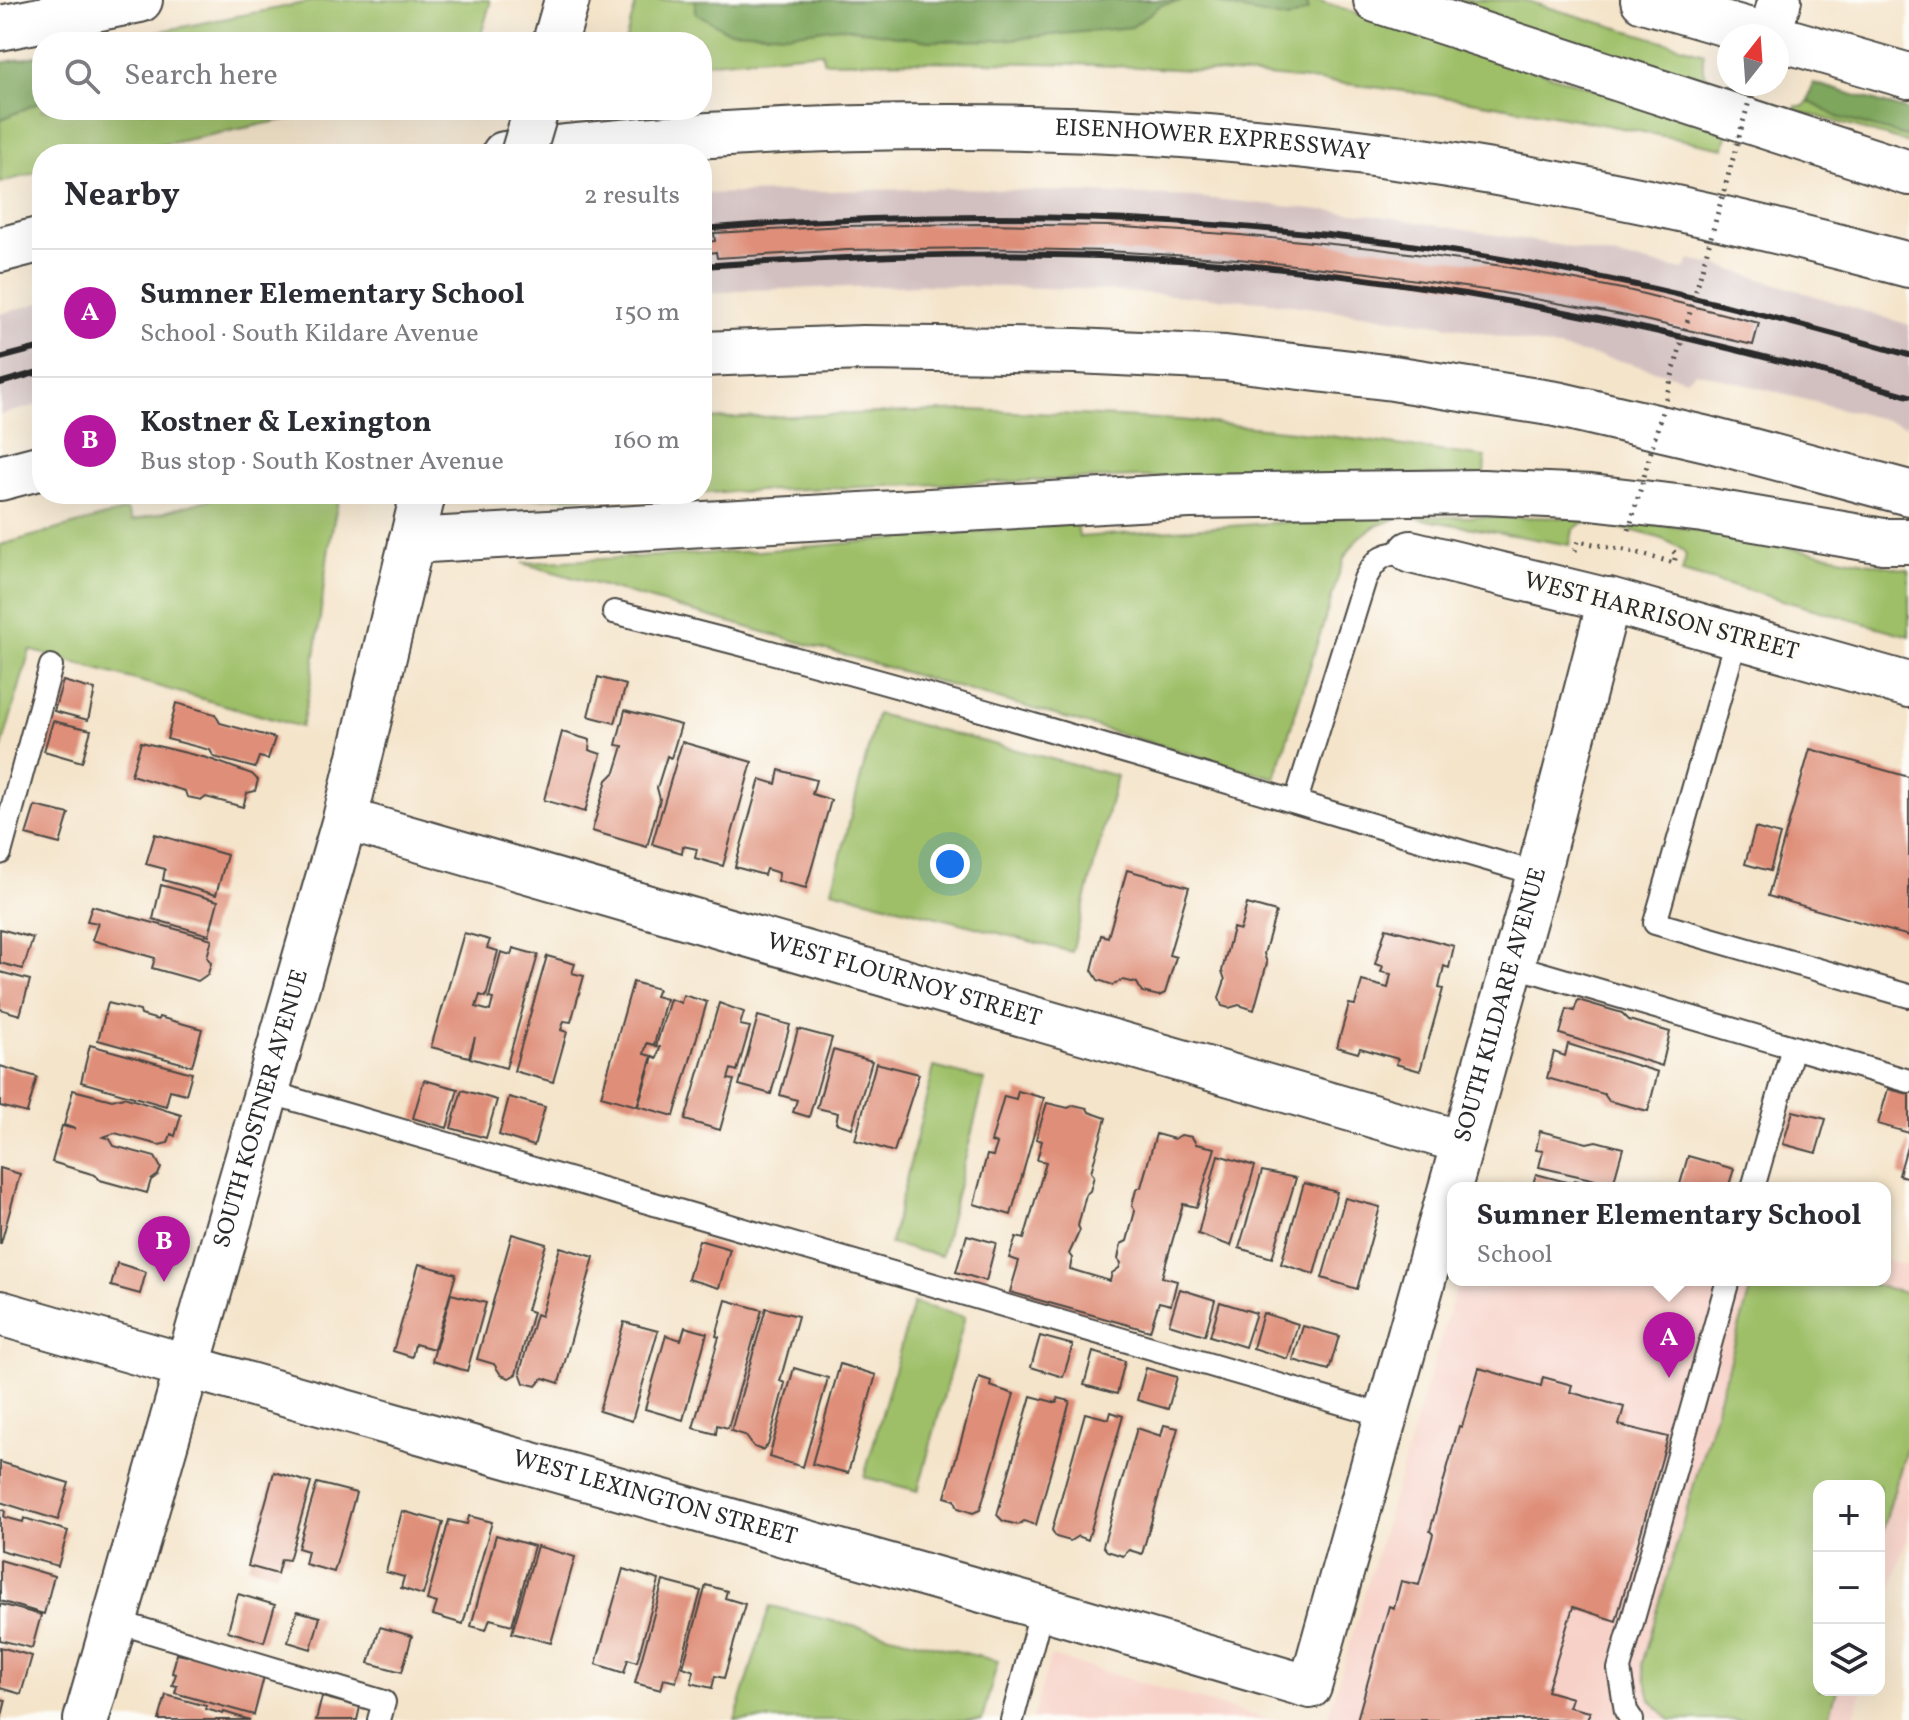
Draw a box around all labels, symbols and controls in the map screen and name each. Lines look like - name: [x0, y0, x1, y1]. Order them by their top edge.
- north arrow: [1717, 24, 1789, 96]
- search box: [32, 32, 712, 120]
- icon: search: [60, 54, 104, 98]
- text: Search here: [124, 55, 278, 97]
- street label: EISENHOWER EXPRESSWAY: [1054, 112, 1372, 171]
- text: Nearby: [64, 173, 180, 220]
- text: 2 results: [584, 178, 680, 214]
- text: Sumner Elementary School: [140, 274, 525, 316]
- text: A: [81, 295, 99, 331]
- text: 150 m: [614, 295, 680, 331]
- text: School · South Kildare Avenue: [140, 316, 478, 352]
- text: Kostner & Lexington: [140, 402, 432, 444]
- text: B: [81, 423, 99, 459]
- text: 160 m: [613, 423, 680, 459]
- text: Bus stop · South Kostner Avenue: [140, 444, 504, 480]
- street label: WEST HARRISON STREET: [1520, 564, 1802, 670]
- your location: [930, 844, 970, 884]
- street label: SOUTH KILDARE AVENUE: [1447, 864, 1556, 1146]
- street label: WEST FLOURNOY STREET: [763, 925, 1045, 1037]
- street label: SOUTH KOSTNER AVENUE: [206, 966, 318, 1252]
- popup: [1447, 1182, 1891, 1286]
- text: Sumner Elementary School: [1477, 1195, 1861, 1237]
- pin: B: [138, 1216, 190, 1282]
- text: School: [1477, 1237, 1553, 1273]
- pin: A: [1643, 1312, 1695, 1378]
- street label: WEST LEXINGTON STREET: [509, 1442, 801, 1555]
- map controls: [1813, 1480, 1885, 1696]
- button: +: [1813, 1480, 1885, 1552]
- button: −: [1813, 1552, 1885, 1624]
- button: layers: [1813, 1624, 1885, 1696]

